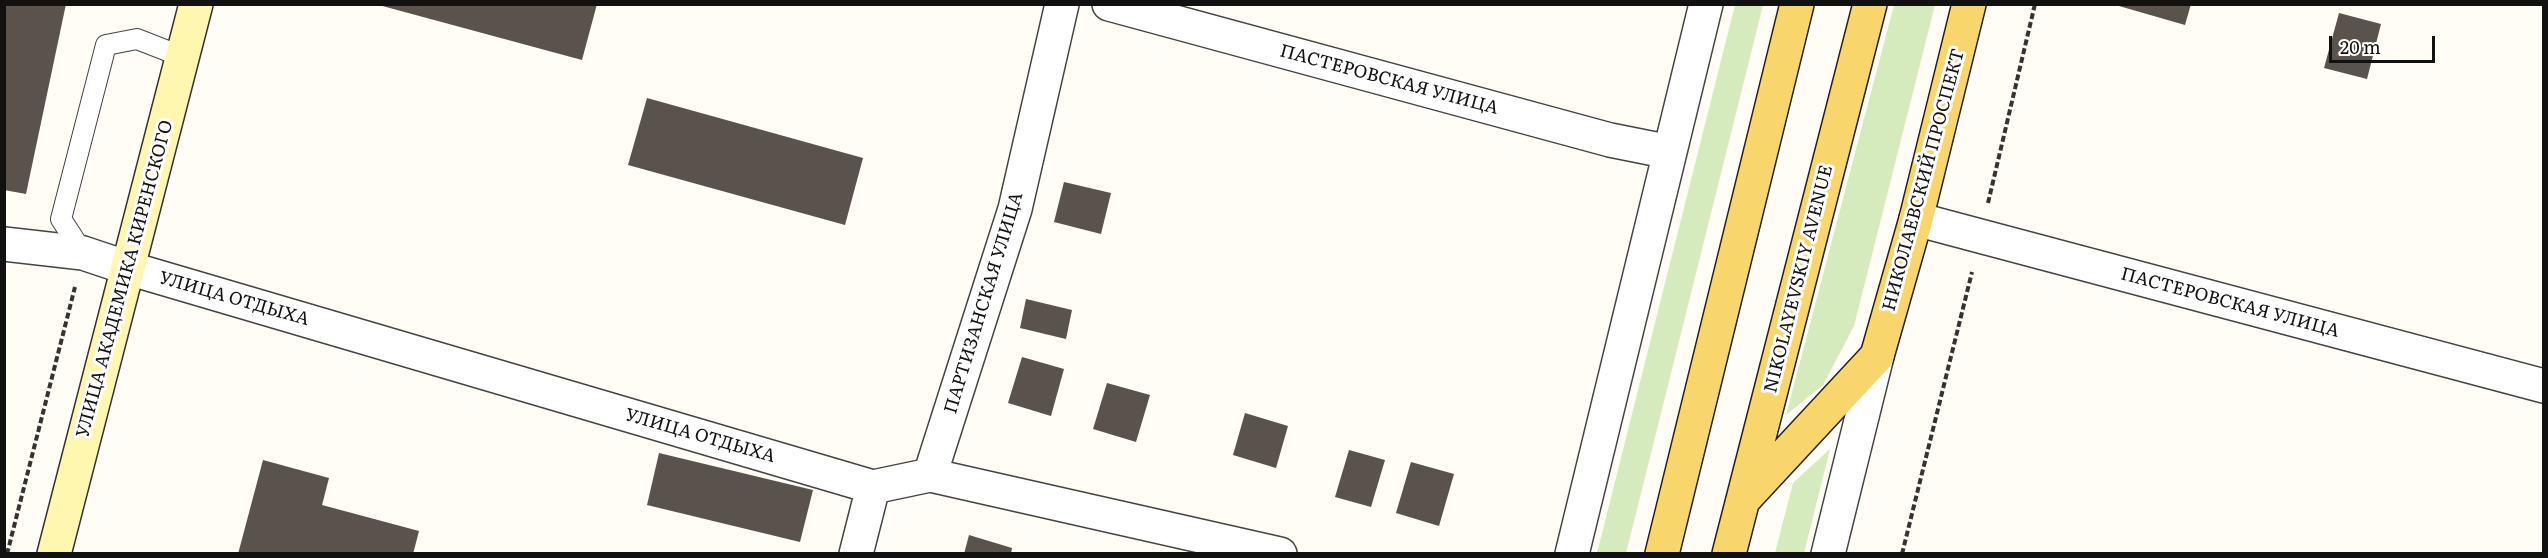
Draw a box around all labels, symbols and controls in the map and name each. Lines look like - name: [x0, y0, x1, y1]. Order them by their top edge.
- scale bar: [2332, 24, 2438, 62]
- text: 20 m: [2340, 33, 2381, 60]
- street label: ПАСТЕРОВСКАЯ УЛИЦА: [1277, 40, 1501, 120]
- street label: НИКОЛАЕВСКИЙ ПРОСПЕКТ: [1879, 46, 1969, 314]
- street label: УЛИЦА АКАДЕМИКА КИРЕНСКОГО: [72, 118, 178, 440]
- street label: NIKOLAYEVSKIY AVENUE: [1760, 163, 1838, 395]
- street label: ПАРТИЗАНСКАЯ УЛИЦА: [940, 190, 1028, 416]
- street label: ПАСТЕРОВСКАЯ УЛИЦА: [2118, 263, 2342, 343]
- street label: УЛИЦА ОТДЫХА: [156, 267, 312, 331]
- street label: УЛИЦА ОТДЫХА: [622, 404, 778, 468]

